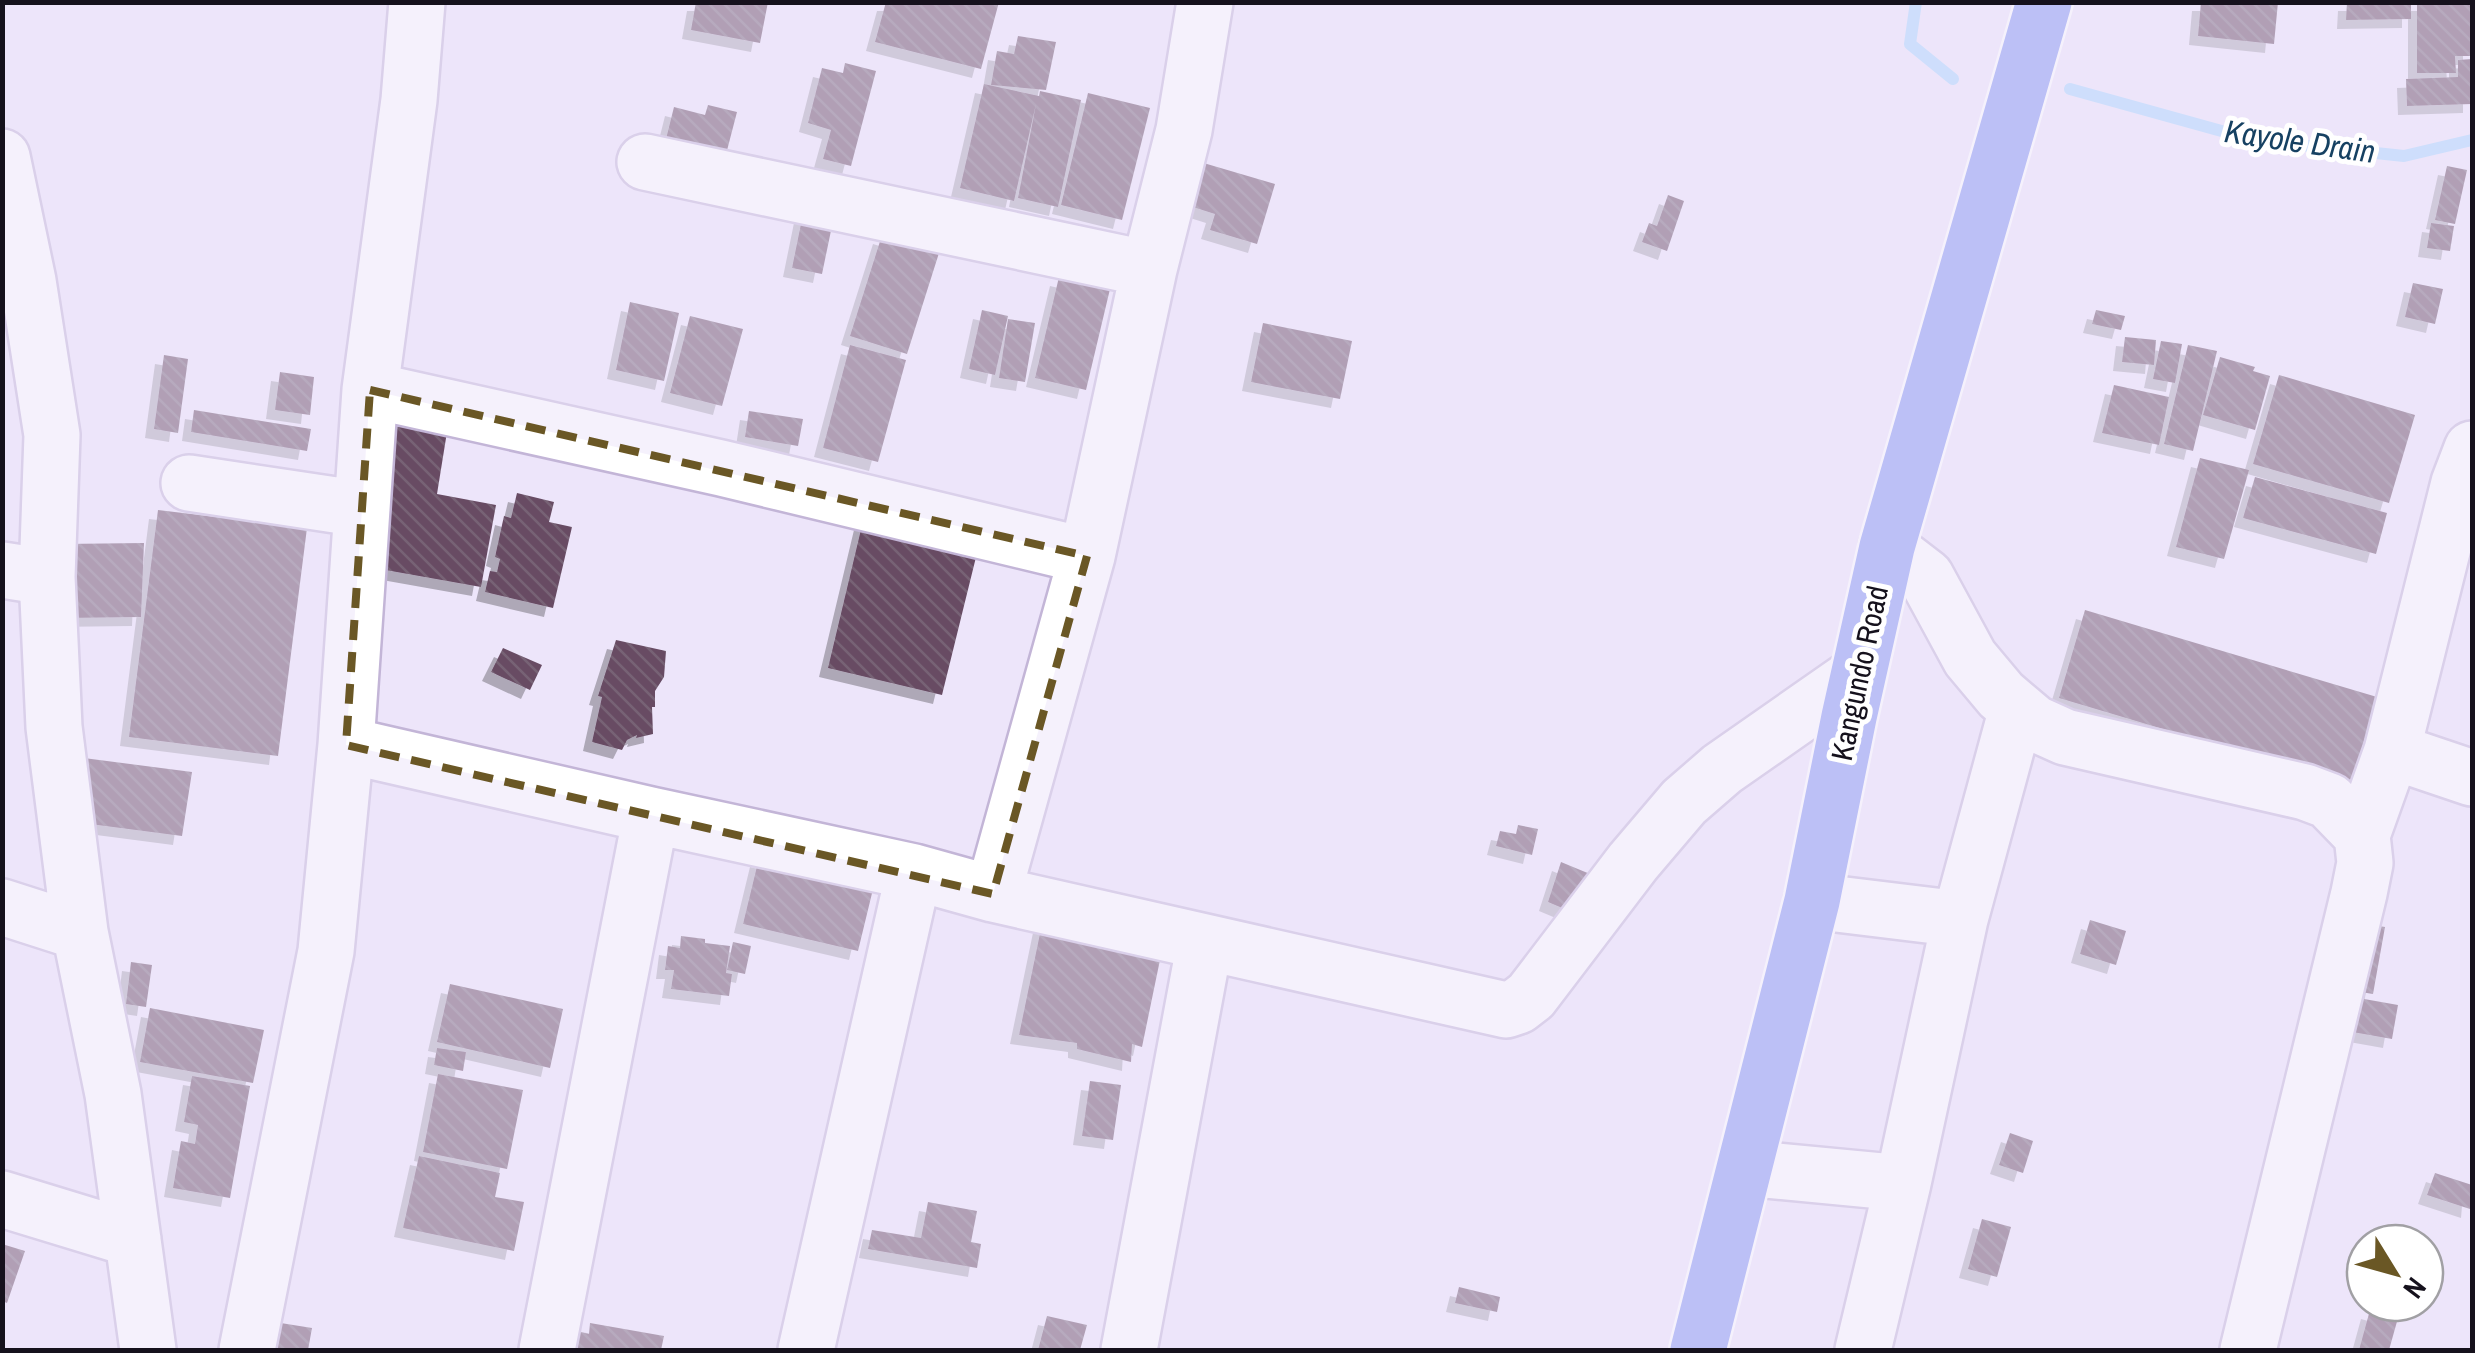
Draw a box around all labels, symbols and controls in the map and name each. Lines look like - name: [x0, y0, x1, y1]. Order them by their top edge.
- water label: Kayole Drain: [2222, 109, 2378, 173]
- street label: Kangundo Road: [1821, 582, 1897, 764]
- north arrow: [2345, 1223, 2445, 1323]
- text: N: [2395, 1270, 2435, 1306]

